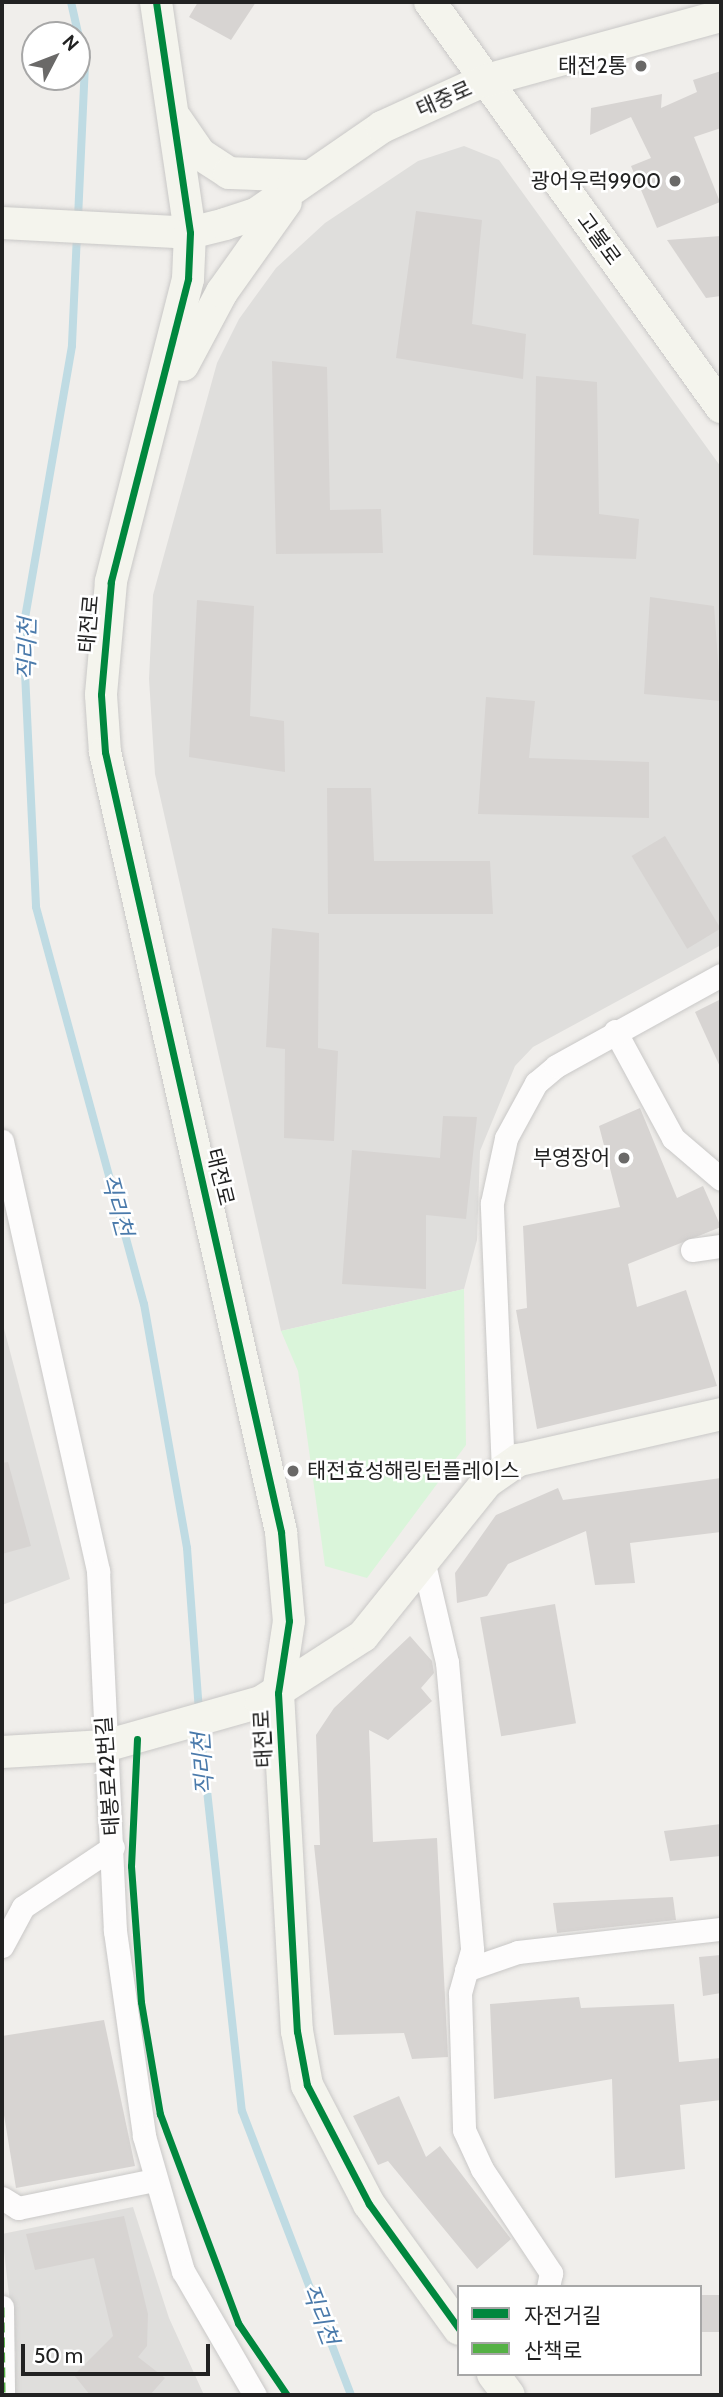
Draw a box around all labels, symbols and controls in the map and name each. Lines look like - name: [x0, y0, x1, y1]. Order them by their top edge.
- north arrow: [21, 21, 91, 91]
- text: N: [57, 30, 84, 56]
- place label: 태전2통: [558, 53, 627, 79]
- marker: 태전2통: [633, 58, 649, 74]
- street label: 태중로: [412, 76, 476, 122]
- place label: 광어우럭9900: [531, 168, 661, 194]
- marker: 광어우럭9900: [667, 173, 683, 189]
- street label: 고불로: [572, 208, 626, 270]
- street label: 태전로: [74, 594, 104, 654]
- water label: 직리천: [13, 617, 41, 681]
- place label: 부영장어: [533, 1145, 610, 1171]
- street label: 태전로: [201, 1146, 239, 1208]
- marker: 부영장어: [616, 1150, 632, 1166]
- water label: 직리천: [95, 1171, 139, 1239]
- place label: 태전효성해링턴플레이스: [307, 1458, 520, 1484]
- marker: 태전효성해링턴플레이스: [285, 1463, 301, 1479]
- street label: 태전로: [249, 1709, 277, 1769]
- street label: 태봉로42번길: [91, 1715, 125, 1837]
- water label: 직리천: [187, 1731, 219, 1797]
- water label: 직리천: [296, 2279, 344, 2349]
- legend: [457, 2285, 702, 2376]
- text: 자전거길: [524, 2303, 601, 2328]
- scale bar: [24, 2330, 214, 2374]
- text: 산책로: [524, 2338, 582, 2363]
- text: 50 m: [34, 2343, 83, 2368]

